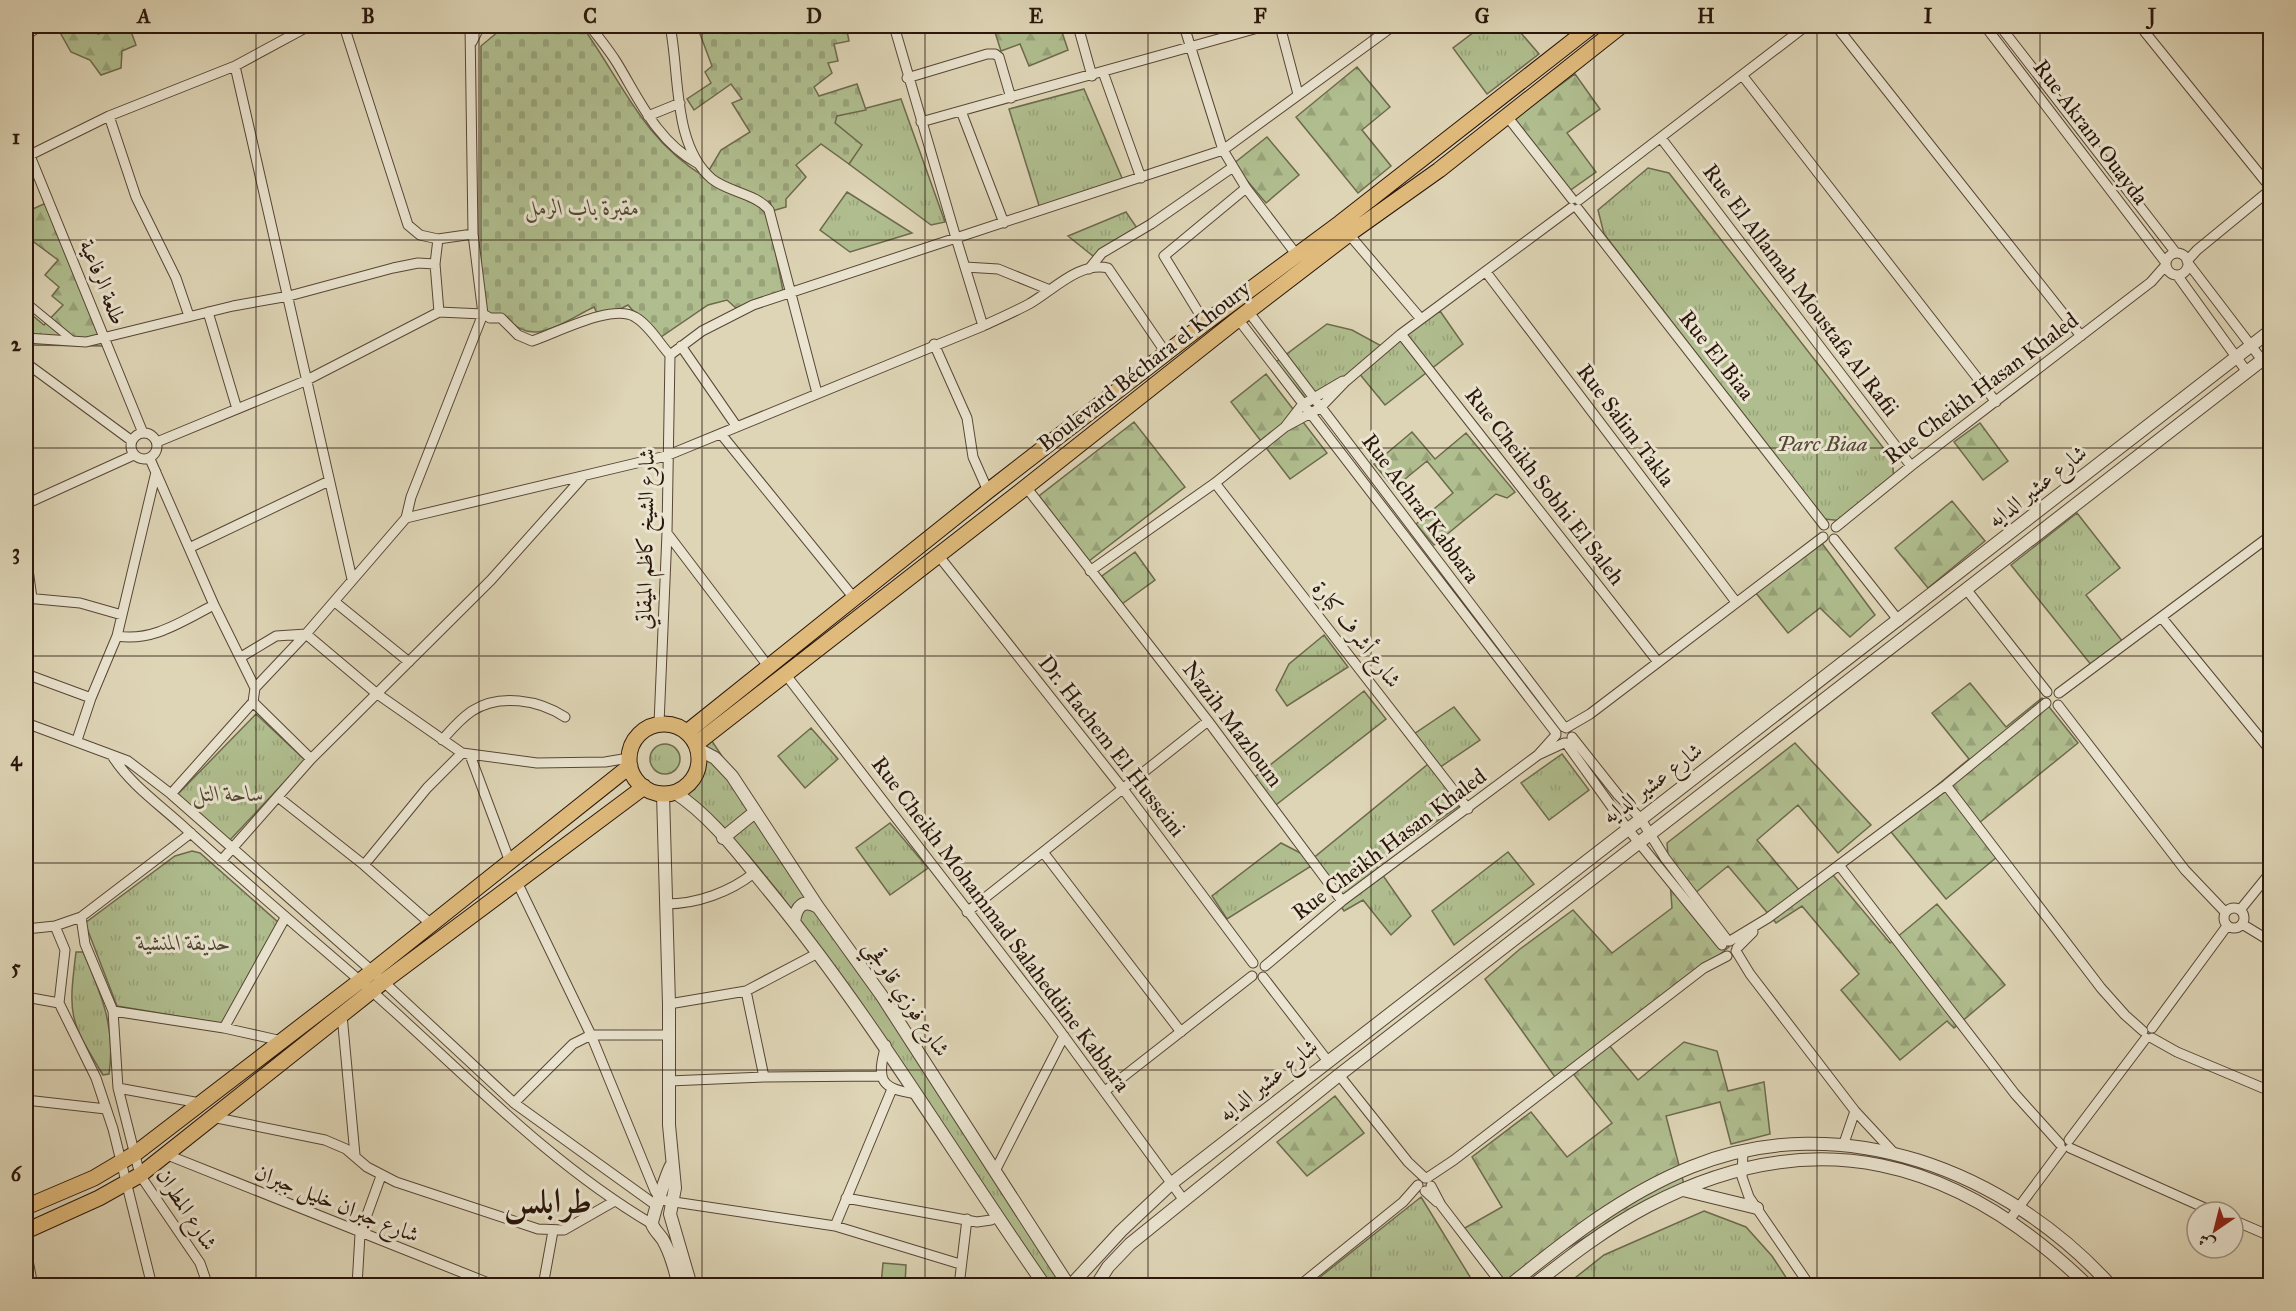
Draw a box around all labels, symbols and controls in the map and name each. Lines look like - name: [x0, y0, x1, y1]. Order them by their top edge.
- text: A: [135, 4, 151, 28]
- text: B: [361, 4, 375, 28]
- text: C: [583, 4, 597, 28]
- text: D: [806, 4, 822, 28]
- text: E: [1029, 4, 1044, 28]
- text: F: [1253, 4, 1267, 28]
- text: G: [1475, 4, 1490, 28]
- text: H: [1697, 4, 1715, 28]
- text: I: [1924, 4, 1933, 28]
- text: J: [2145, 4, 2157, 30]
- street label: Rue Akram Ouayda: [2028, 54, 2155, 210]
- text: 1: [12, 125, 20, 149]
- street label: Rue El Allamah Moustafa Al Rafii: [1697, 158, 1905, 422]
- park label: مقبرة باب الرمل: [525, 194, 639, 223]
- street label: طلعة الرفاعية: [74, 235, 132, 329]
- street label: Boulevard Béchara el Khoury: [1032, 274, 1256, 457]
- street label: Rue El Biaa: [1674, 305, 1761, 406]
- street label: Rue Cheikh Hasan Khaled: [1879, 306, 2083, 470]
- text: 2: [11, 332, 22, 356]
- street label: Rue Salim Takla: [1571, 358, 1681, 492]
- street label: Rue Cheikh Sobhi El Saleh: [1459, 382, 1631, 590]
- street label: Rue Achraf Kabbara: [1356, 428, 1486, 589]
- park label: Parc Biaa: [1777, 430, 1867, 457]
- street label: شارع عشير الدايه: [1982, 439, 2095, 537]
- street label: شارع الشيخ كاظم الميقاتي: [630, 448, 667, 630]
- text: 3: [12, 540, 20, 565]
- street label: شارع أشرف كبارة: [1303, 574, 1409, 696]
- street label: Dr. Hachem El Husseini: [1033, 650, 1191, 842]
- street label: Nazih Mazloum: [1177, 656, 1289, 792]
- street label: شارع عشير الدايه: [1597, 737, 1711, 833]
- text: 4: [10, 747, 22, 772]
- street label: Rue Cheikh Mohammad Salaheddine Kabbara: [866, 751, 1137, 1098]
- street label: Rue Cheikh Hasan Khaled: [1287, 762, 1491, 926]
- park label: ساحة التل: [192, 780, 264, 809]
- park label: حديقة المنشية: [135, 929, 231, 956]
- street label: شارع فوزي قاوقجي: [852, 935, 956, 1065]
- text: 5: [11, 955, 21, 979]
- street label: شارع عشير الدايه: [1213, 1033, 1326, 1131]
- street label: شارع جبران خليل جبران: [249, 1158, 423, 1253]
- text: 6: [11, 1162, 23, 1186]
- street label: شارع المطران: [146, 1163, 224, 1258]
- district label: طرابلس: [504, 1180, 592, 1225]
- north arrow: [2185, 1200, 2245, 1260]
- text: ش: [2195, 1230, 2219, 1254]

